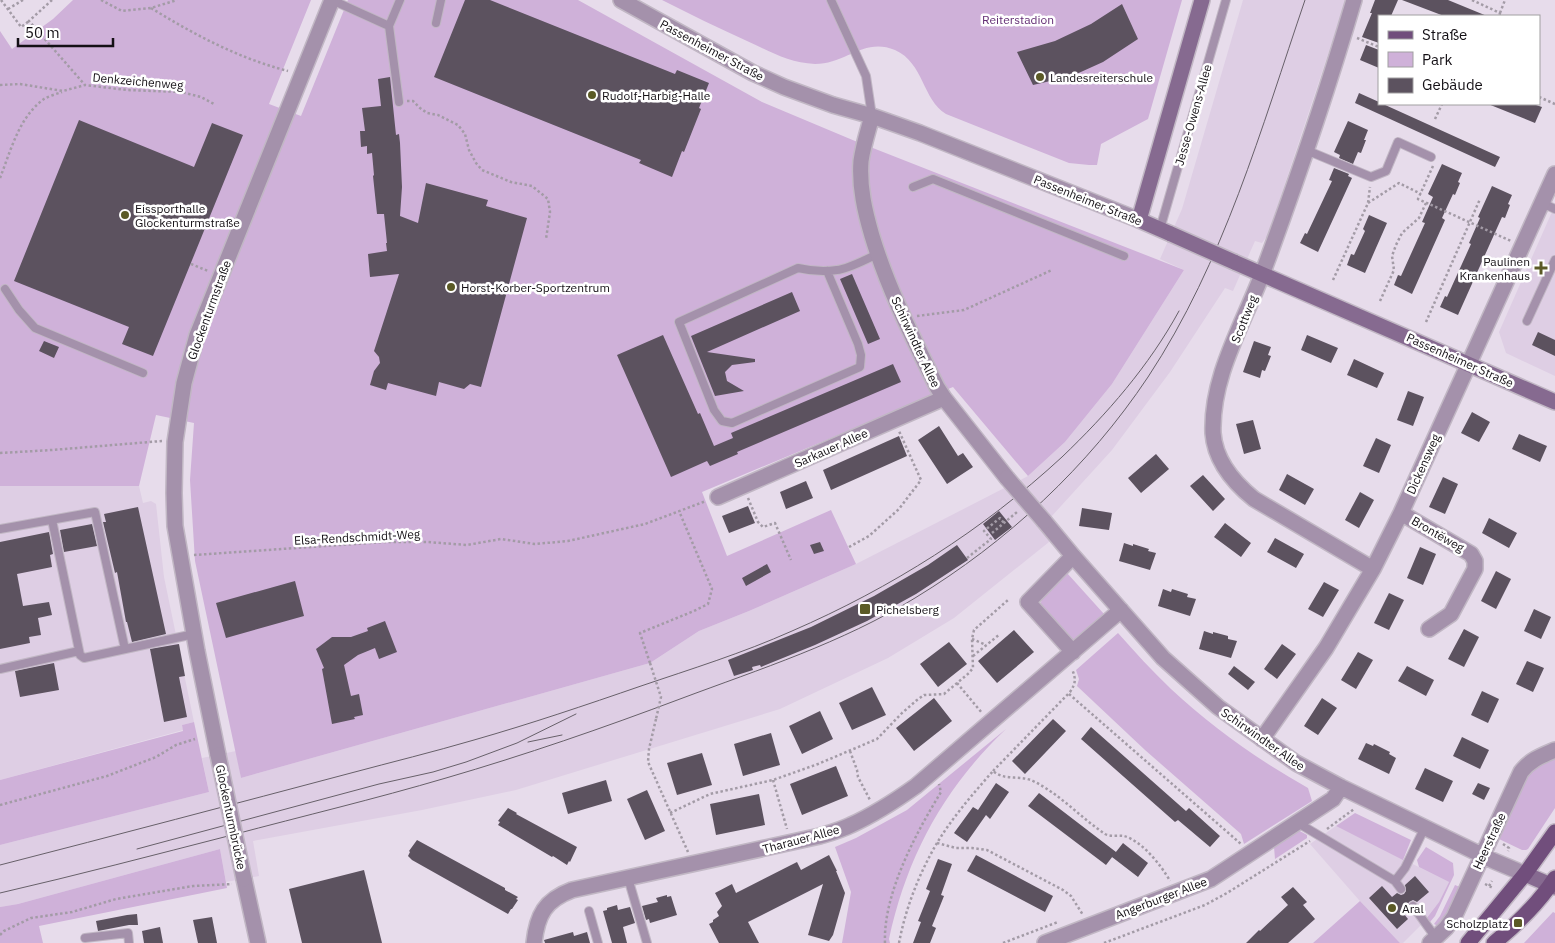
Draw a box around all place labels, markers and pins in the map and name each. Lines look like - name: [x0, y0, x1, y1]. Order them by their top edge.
- place label: Landesreiterschule: [1050, 70, 1153, 85]
- marker: Landesreiterschule: [1034, 71, 1046, 83]
- place label: Rudolf-Harbig-Halle: [602, 88, 711, 103]
- marker: Rudolf-Harbig-Halle: [586, 89, 598, 101]
- place label: Eissporthalle Glockenturmstraße: [135, 201, 240, 230]
- marker: Eissporthalle Glockenturmstraße: [119, 209, 131, 221]
- place label: Paulinen Krankenhaus: [1460, 254, 1530, 283]
- marker: Paulinen Krankenhaus: [1534, 261, 1548, 275]
- place label: Horst-Korber-Sportzentrum: [461, 280, 610, 295]
- marker: Horst-Korber-Sportzentrum: [445, 281, 457, 293]
- marker: Pichelsberg: [858, 602, 872, 616]
- place label: Pichelsberg: [876, 602, 939, 617]
- place label: Aral: [1402, 901, 1424, 916]
- marker: Aral: [1386, 902, 1398, 914]
- place label: Scholzplatz: [1446, 916, 1508, 931]
- marker: Scholzplatz: [1512, 917, 1524, 929]

